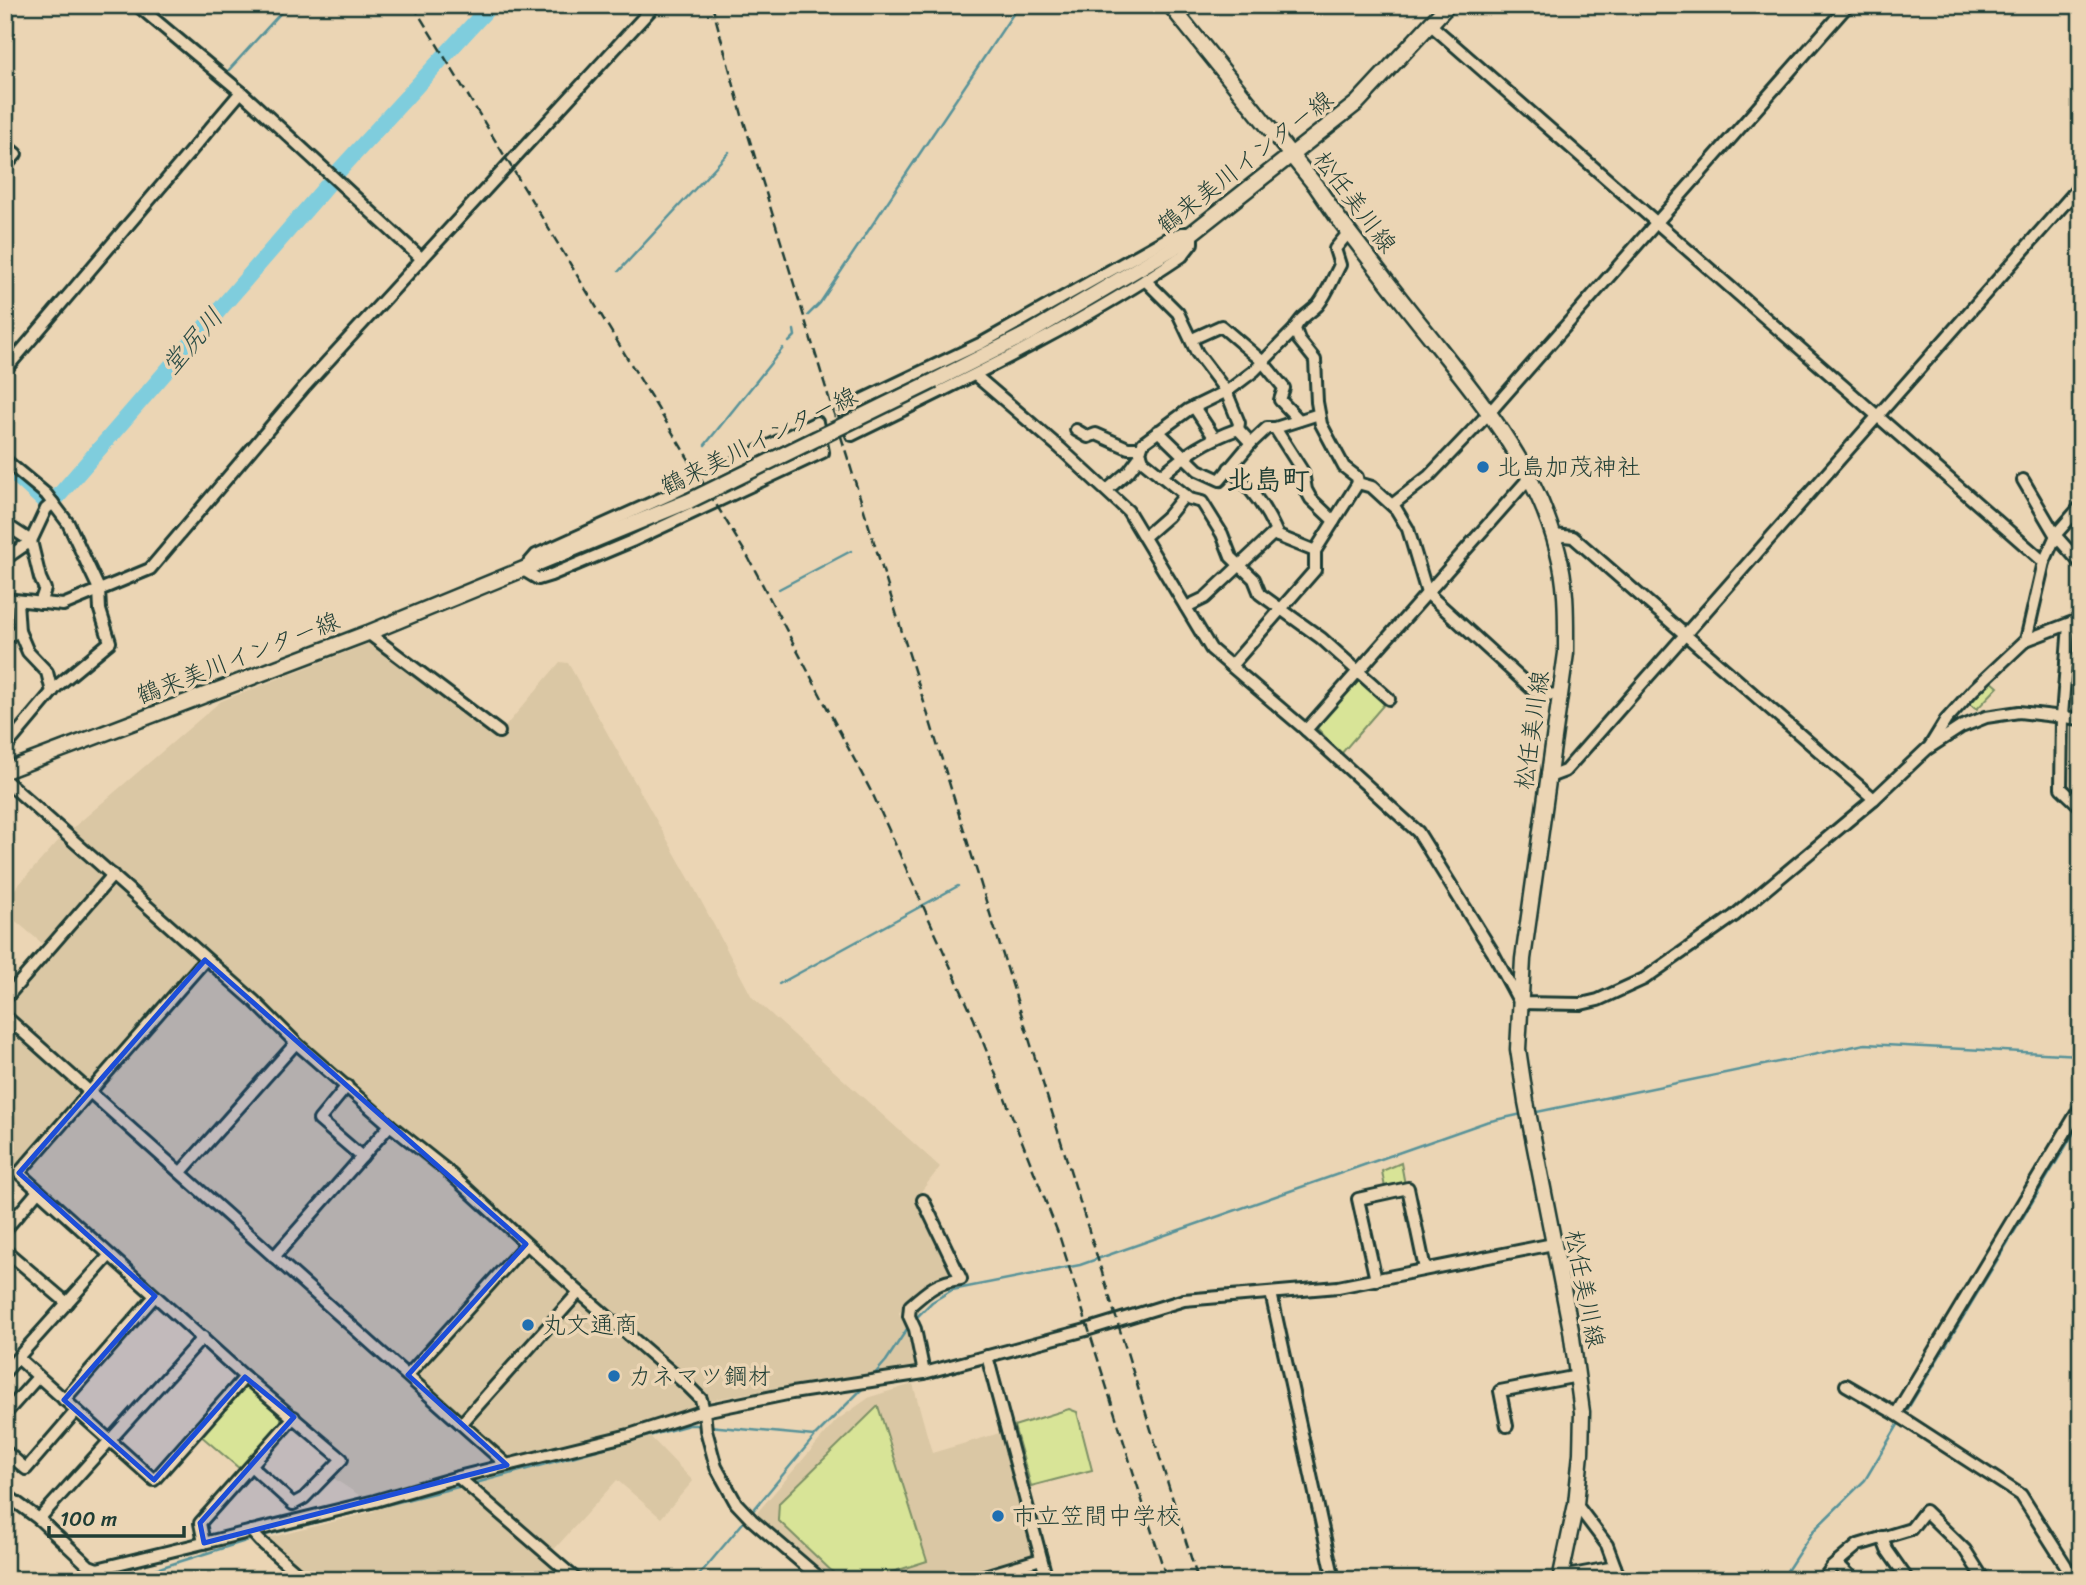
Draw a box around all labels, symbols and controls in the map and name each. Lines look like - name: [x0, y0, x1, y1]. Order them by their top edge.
- street label: 鶴来美川インター線: [1147, 79, 1343, 245]
- street label: 松任美川線: [1302, 141, 1408, 263]
- water label: 堂尻川: [149, 296, 235, 386]
- street label: 鶴来美川インター線: [653, 375, 865, 507]
- place label: 北島加茂神社: [1497, 446, 1641, 488]
- district label: 北島町: [1226, 455, 1310, 504]
- marker: 北島加茂神社: [1475, 459, 1491, 475]
- street label: 鶴来美川インター線: [130, 600, 346, 716]
- street label: 松任美川線: [1503, 668, 1561, 792]
- street label: 松任美川線: [1553, 1226, 1617, 1352]
- place label: 丸文通商: [542, 1304, 638, 1346]
- marker: 丸文通商: [520, 1317, 536, 1333]
- place label: カネマツ鋼材: [628, 1355, 772, 1397]
- marker: カネマツ鋼材: [606, 1368, 622, 1384]
- scale bar: [49, 1494, 184, 1538]
- place label: 市立笠間中学校: [1012, 1495, 1180, 1537]
- text: 100 m: [60, 1500, 117, 1538]
- marker: 市立笠間中学校: [990, 1508, 1006, 1524]

